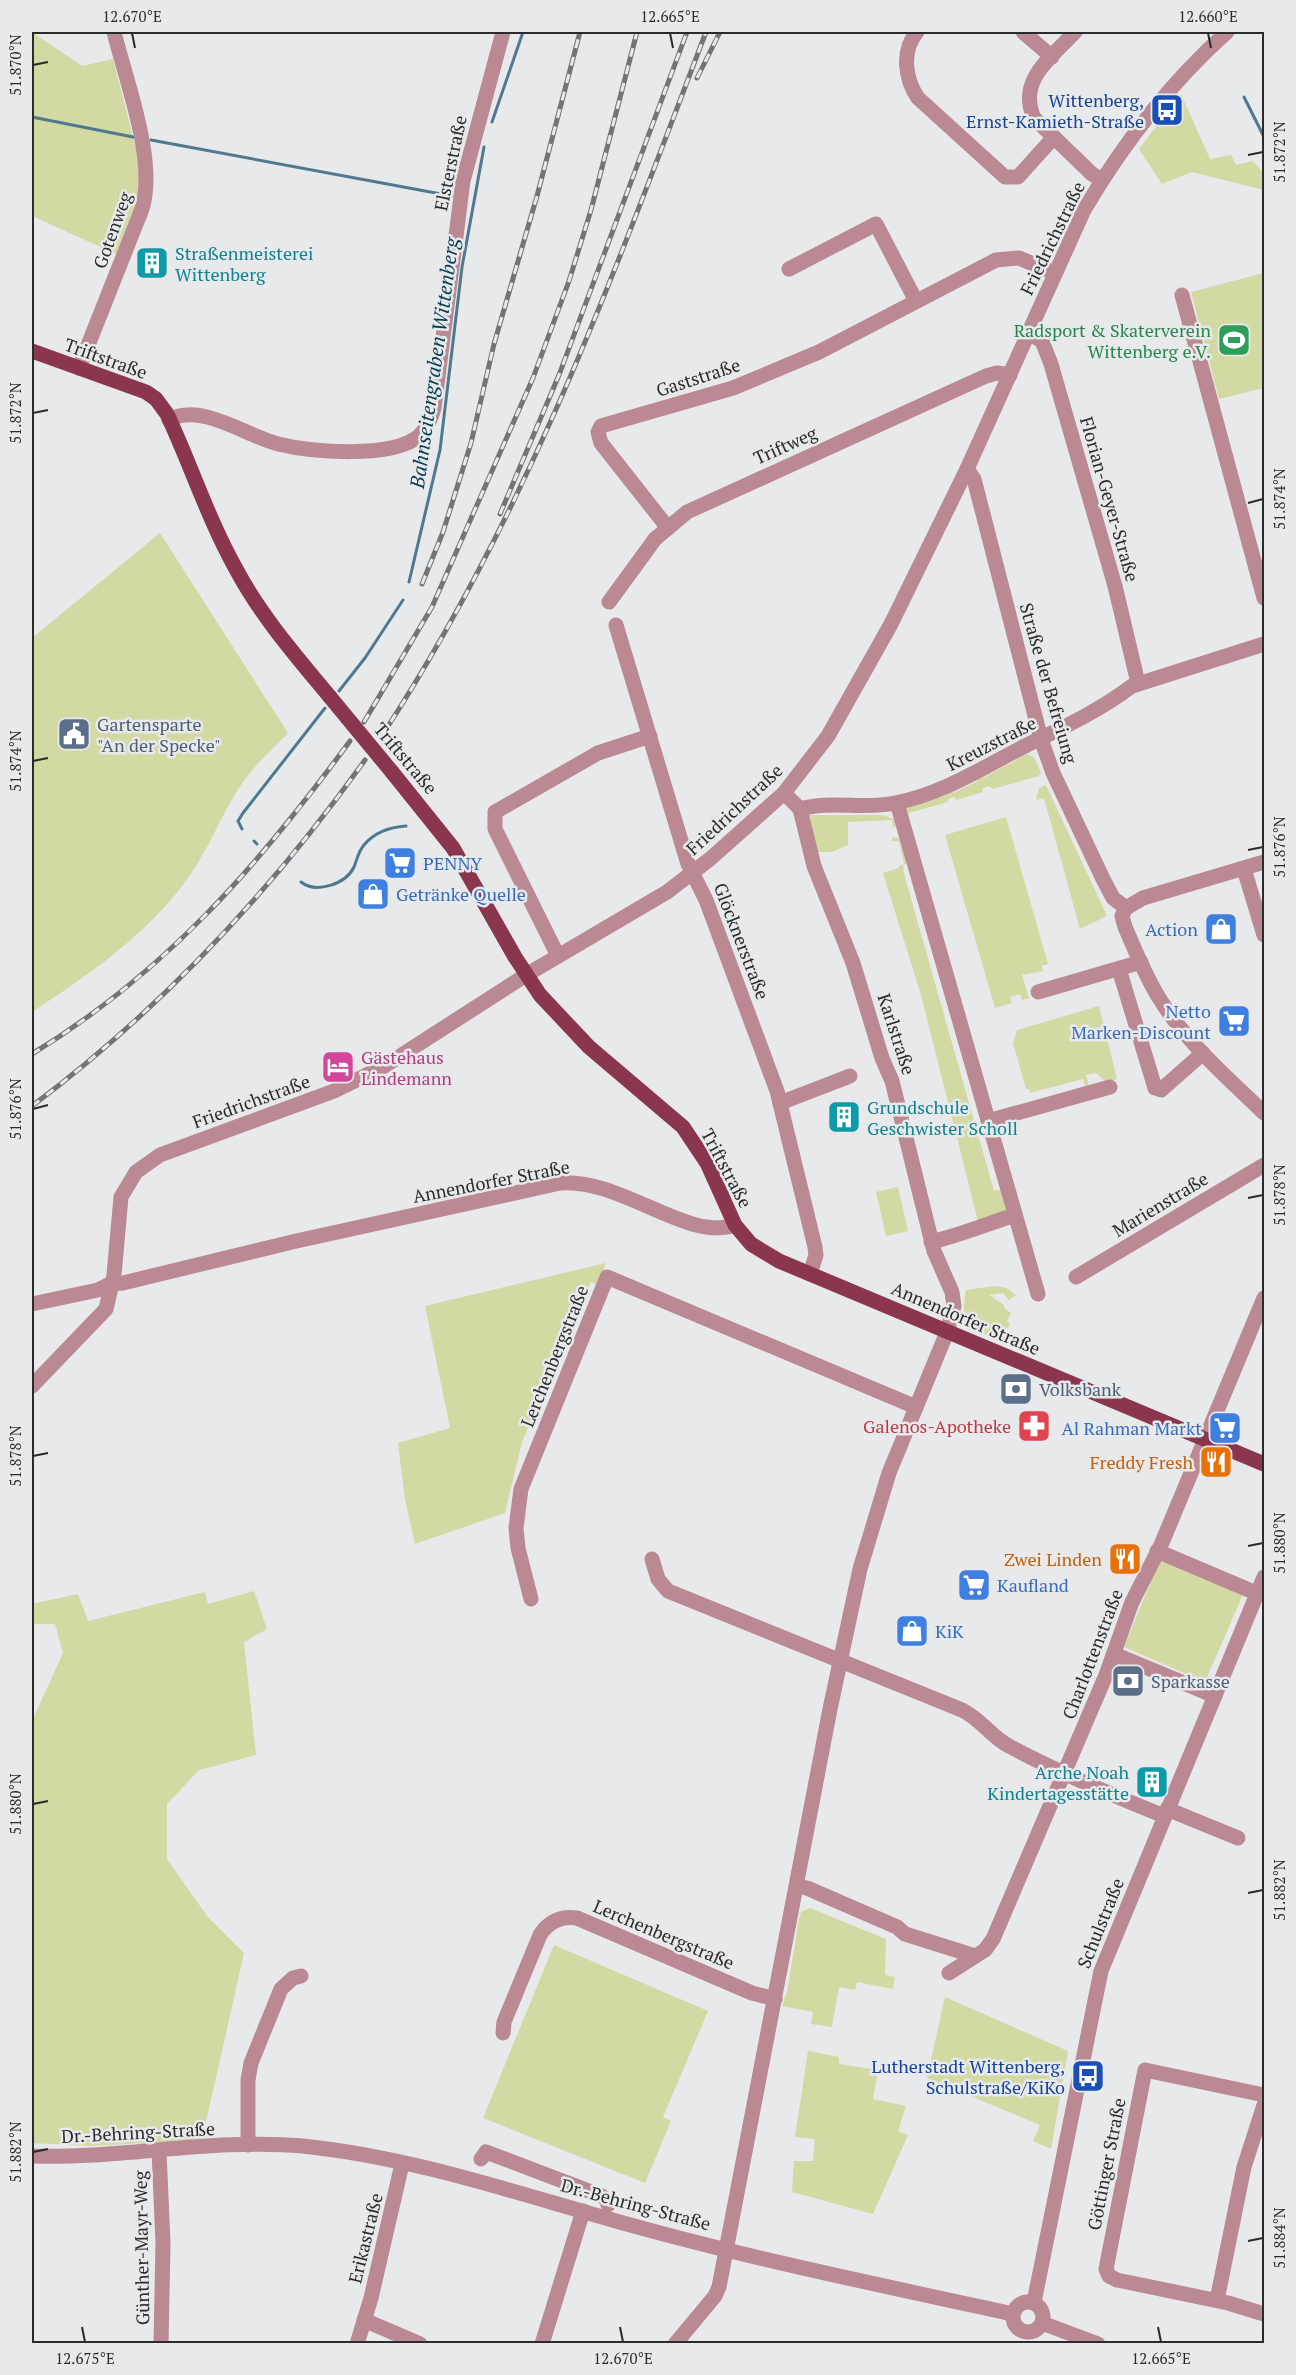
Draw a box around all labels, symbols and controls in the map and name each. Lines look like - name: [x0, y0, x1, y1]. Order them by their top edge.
- text: 12.670°E: [102, 6, 162, 26]
- text: 12.665°E: [640, 6, 700, 26]
- text: 12.660°E: [1178, 6, 1238, 26]
- text: 51.870°N: [5, 34, 25, 96]
- place label: Wittenberg, Ernst-Kamieth-Straße: [966, 88, 1144, 133]
- bus stop icon: Wittenberg, Ernst-Kamieth-Straße: [1149, 92, 1185, 128]
- street label: Elsterstraße: [428, 113, 472, 213]
- text: 51.872°N: [1269, 121, 1289, 183]
- street label: Friedrichstraße: [1014, 177, 1090, 299]
- street label: Gotenweg: [87, 188, 137, 272]
- water label: Bahnseitengraben Wittenberg: [403, 235, 465, 491]
- place label: Straßenmeisterei Wittenberg: [175, 241, 313, 286]
- building icon: Straßenmeisterei Wittenberg: [134, 245, 170, 281]
- place label: Radsport & Skaterverein Wittenberg e.V.: [1014, 318, 1211, 363]
- sports icon: Radsport & Skaterverein Wittenberg e.V.: [1216, 322, 1252, 358]
- street label: Triftstraße: [61, 332, 151, 384]
- street label: Gaststraße: [653, 352, 743, 402]
- text: 51.872°N: [5, 382, 25, 444]
- street label: Florian-Geyer-Straße: [1075, 414, 1145, 584]
- street label: Triftweg: [750, 420, 821, 470]
- text: 51.874°N: [1269, 468, 1289, 530]
- street label: Straße der Befreiung: [1015, 600, 1084, 766]
- street label: Kreuzstraße: [942, 710, 1040, 776]
- place label: Gartensparte "An der Specke": [97, 712, 221, 757]
- public building icon: Gartensparte "An der Specke": [56, 716, 92, 752]
- street label: Triftstraße: [369, 717, 443, 799]
- text: 51.874°N: [5, 730, 25, 792]
- street label: Friedrichstraße: [681, 758, 787, 860]
- text: 51.876°N: [1269, 816, 1289, 878]
- supermarket icon: PENNY: [382, 845, 418, 881]
- place label: PENNY: [423, 851, 483, 875]
- shop icon: Getränke Quelle: [355, 876, 391, 912]
- street label: Glöcknerstraße: [709, 879, 775, 1003]
- place label: Getränke Quelle: [396, 882, 526, 906]
- shop icon: Action: [1203, 911, 1239, 947]
- place label: Action: [1145, 917, 1198, 941]
- street label: Karlstraße: [873, 990, 921, 1078]
- place label: Netto Marken-Discount: [1071, 999, 1211, 1044]
- supermarket icon: Netto Marken-Discount: [1216, 1003, 1252, 1039]
- place label: Gästehaus Lindemann: [361, 1045, 452, 1090]
- hotel icon: Gästehaus Lindemann: [320, 1049, 356, 1085]
- street label: Friedrichstraße: [189, 1069, 313, 1133]
- text: 51.876°N: [5, 1078, 25, 1140]
- place label: Grundschule Geschwister Scholl: [867, 1095, 1018, 1140]
- building icon: Grundschule Geschwister Scholl: [826, 1099, 862, 1135]
- street label: Triftstraße: [696, 1124, 758, 1212]
- street label: Annendorfer Straße: [411, 1154, 571, 1208]
- text: 51.878°N: [1269, 1164, 1289, 1226]
- street label: Marienstraße: [1108, 1166, 1212, 1242]
- street label: Annendorfer Straße: [888, 1276, 1044, 1360]
- street label: Lerchenbergstraße: [515, 1282, 593, 1430]
- bank icon: Volksbank: [998, 1371, 1034, 1407]
- place label: Volksbank: [1039, 1377, 1122, 1401]
- pharmacy icon: Galenos-Apotheke: [1016, 1408, 1052, 1444]
- supermarket icon: Al Rahman Markt: [1207, 1410, 1243, 1446]
- place label: Galenos-Apotheke: [863, 1414, 1011, 1438]
- place label: Al Rahman Markt: [1062, 1416, 1202, 1440]
- text: 51.878°N: [5, 1425, 25, 1487]
- restaurant icon: Freddy Fresh: [1198, 1444, 1234, 1480]
- place label: Freddy Fresh: [1090, 1450, 1193, 1474]
- text: 51.880°N: [1269, 1512, 1289, 1574]
- restaurant icon: Zwei Linden: [1107, 1541, 1143, 1577]
- place label: Zwei Linden: [1004, 1547, 1102, 1571]
- supermarket icon: Kaufland: [956, 1567, 992, 1603]
- place label: Kaufland: [997, 1573, 1069, 1597]
- street label: Charlottenstraße: [1056, 1586, 1128, 1722]
- shop icon: KiK: [894, 1613, 930, 1649]
- place label: KiK: [935, 1619, 964, 1643]
- bank icon: Sparkasse: [1110, 1663, 1146, 1699]
- place label: Sparkasse: [1151, 1669, 1230, 1693]
- place label: Arche Noah Kindertagesstätte: [987, 1760, 1129, 1805]
- building icon: Arche Noah Kindertagesstätte: [1134, 1764, 1170, 1800]
- text: 51.880°N: [5, 1773, 25, 1835]
- text: 51.882°N: [1269, 1859, 1289, 1921]
- street label: Schulstraße: [1071, 1874, 1129, 1972]
- street label: Lerchenbergstraße: [590, 1893, 738, 1975]
- place label: Lutherstadt Wittenberg, Schulstraße/KiKo: [871, 2054, 1065, 2099]
- bus stop icon: Lutherstadt Wittenberg, Schulstraße/KiKo: [1070, 2058, 1106, 2094]
- street label: Göttinger Straße: [1081, 2096, 1131, 2232]
- street label: Dr.-Behring-Straße: [60, 2116, 216, 2148]
- text: 51.882°N: [5, 2121, 25, 2183]
- street label: Günther-Mayr-Weg: [128, 2170, 154, 2325]
- street label: Dr.-Behring-Straße: [558, 2172, 714, 2236]
- street label: Erikastraße: [342, 2190, 388, 2286]
- text: 51.884°N: [1269, 2207, 1289, 2269]
- text: 12.675°E: [55, 2348, 115, 2368]
- text: 12.670°E: [593, 2348, 653, 2368]
- text: 12.665°E: [1131, 2348, 1191, 2368]

